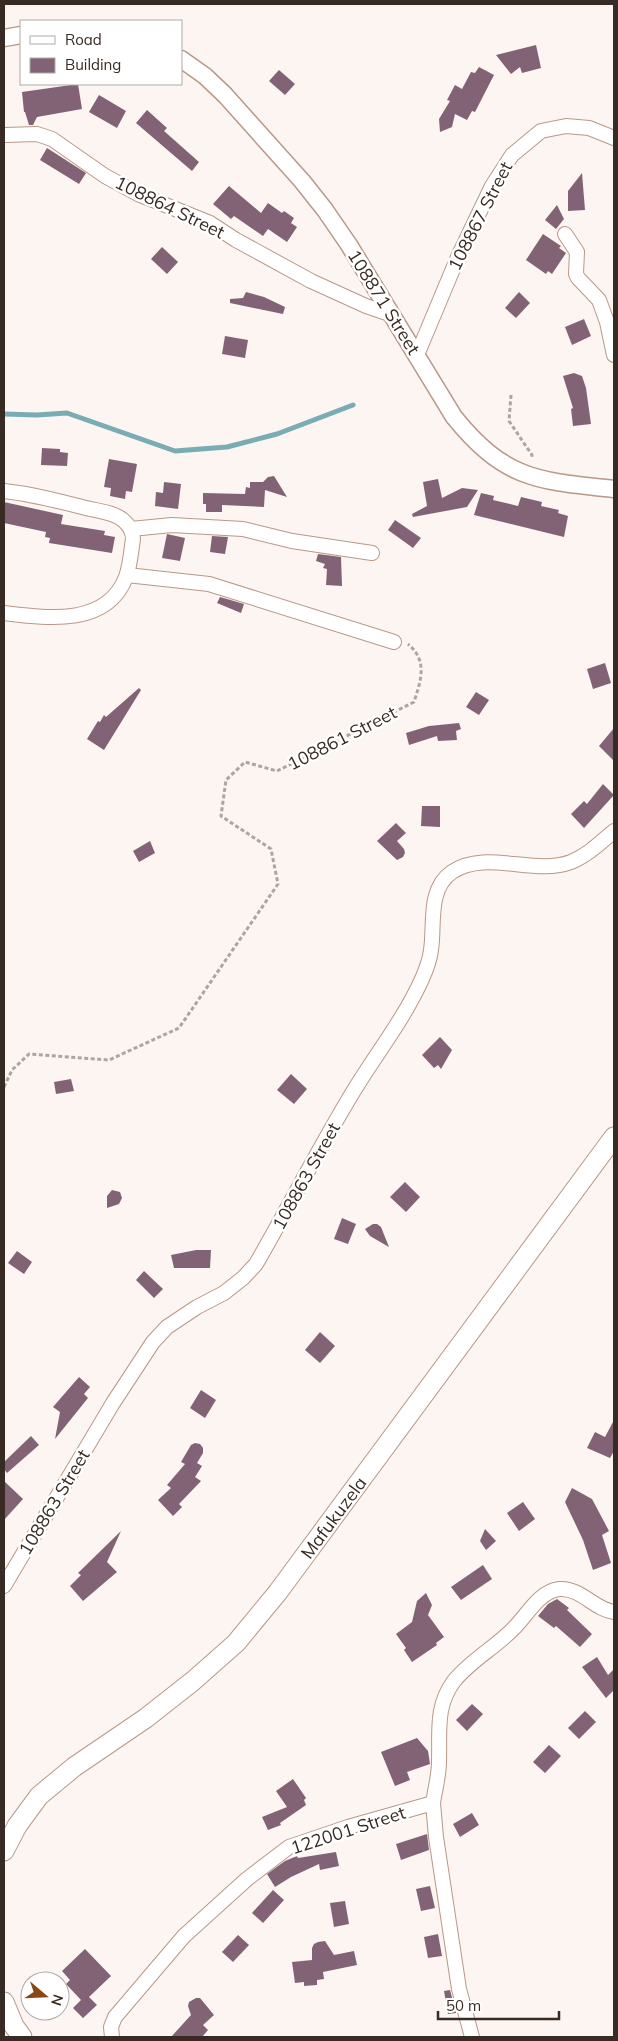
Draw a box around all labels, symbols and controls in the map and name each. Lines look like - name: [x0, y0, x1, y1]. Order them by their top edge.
- legend: [20, 20, 182, 85]
- text: Road: [65, 30, 102, 49]
- text: Building: [65, 55, 121, 74]
- street label: 108867 Street: [443, 158, 517, 274]
- street label: 108864 Street: [111, 171, 229, 243]
- street label: 108871 Street: [343, 245, 425, 359]
- street label: 108861 Street: [284, 701, 400, 775]
- street label: 108863 Street: [267, 1118, 345, 1234]
- street label: 108863 Street: [13, 1445, 95, 1559]
- street label: Mafukuzela: [295, 1472, 371, 1563]
- street label: 122001 Street: [288, 1801, 408, 1859]
- north arrow: [20, 1971, 70, 2021]
- scale bar: [438, 1988, 559, 2020]
- text: N: [47, 1992, 68, 2008]
- text: 50 m: [446, 1996, 481, 2015]

